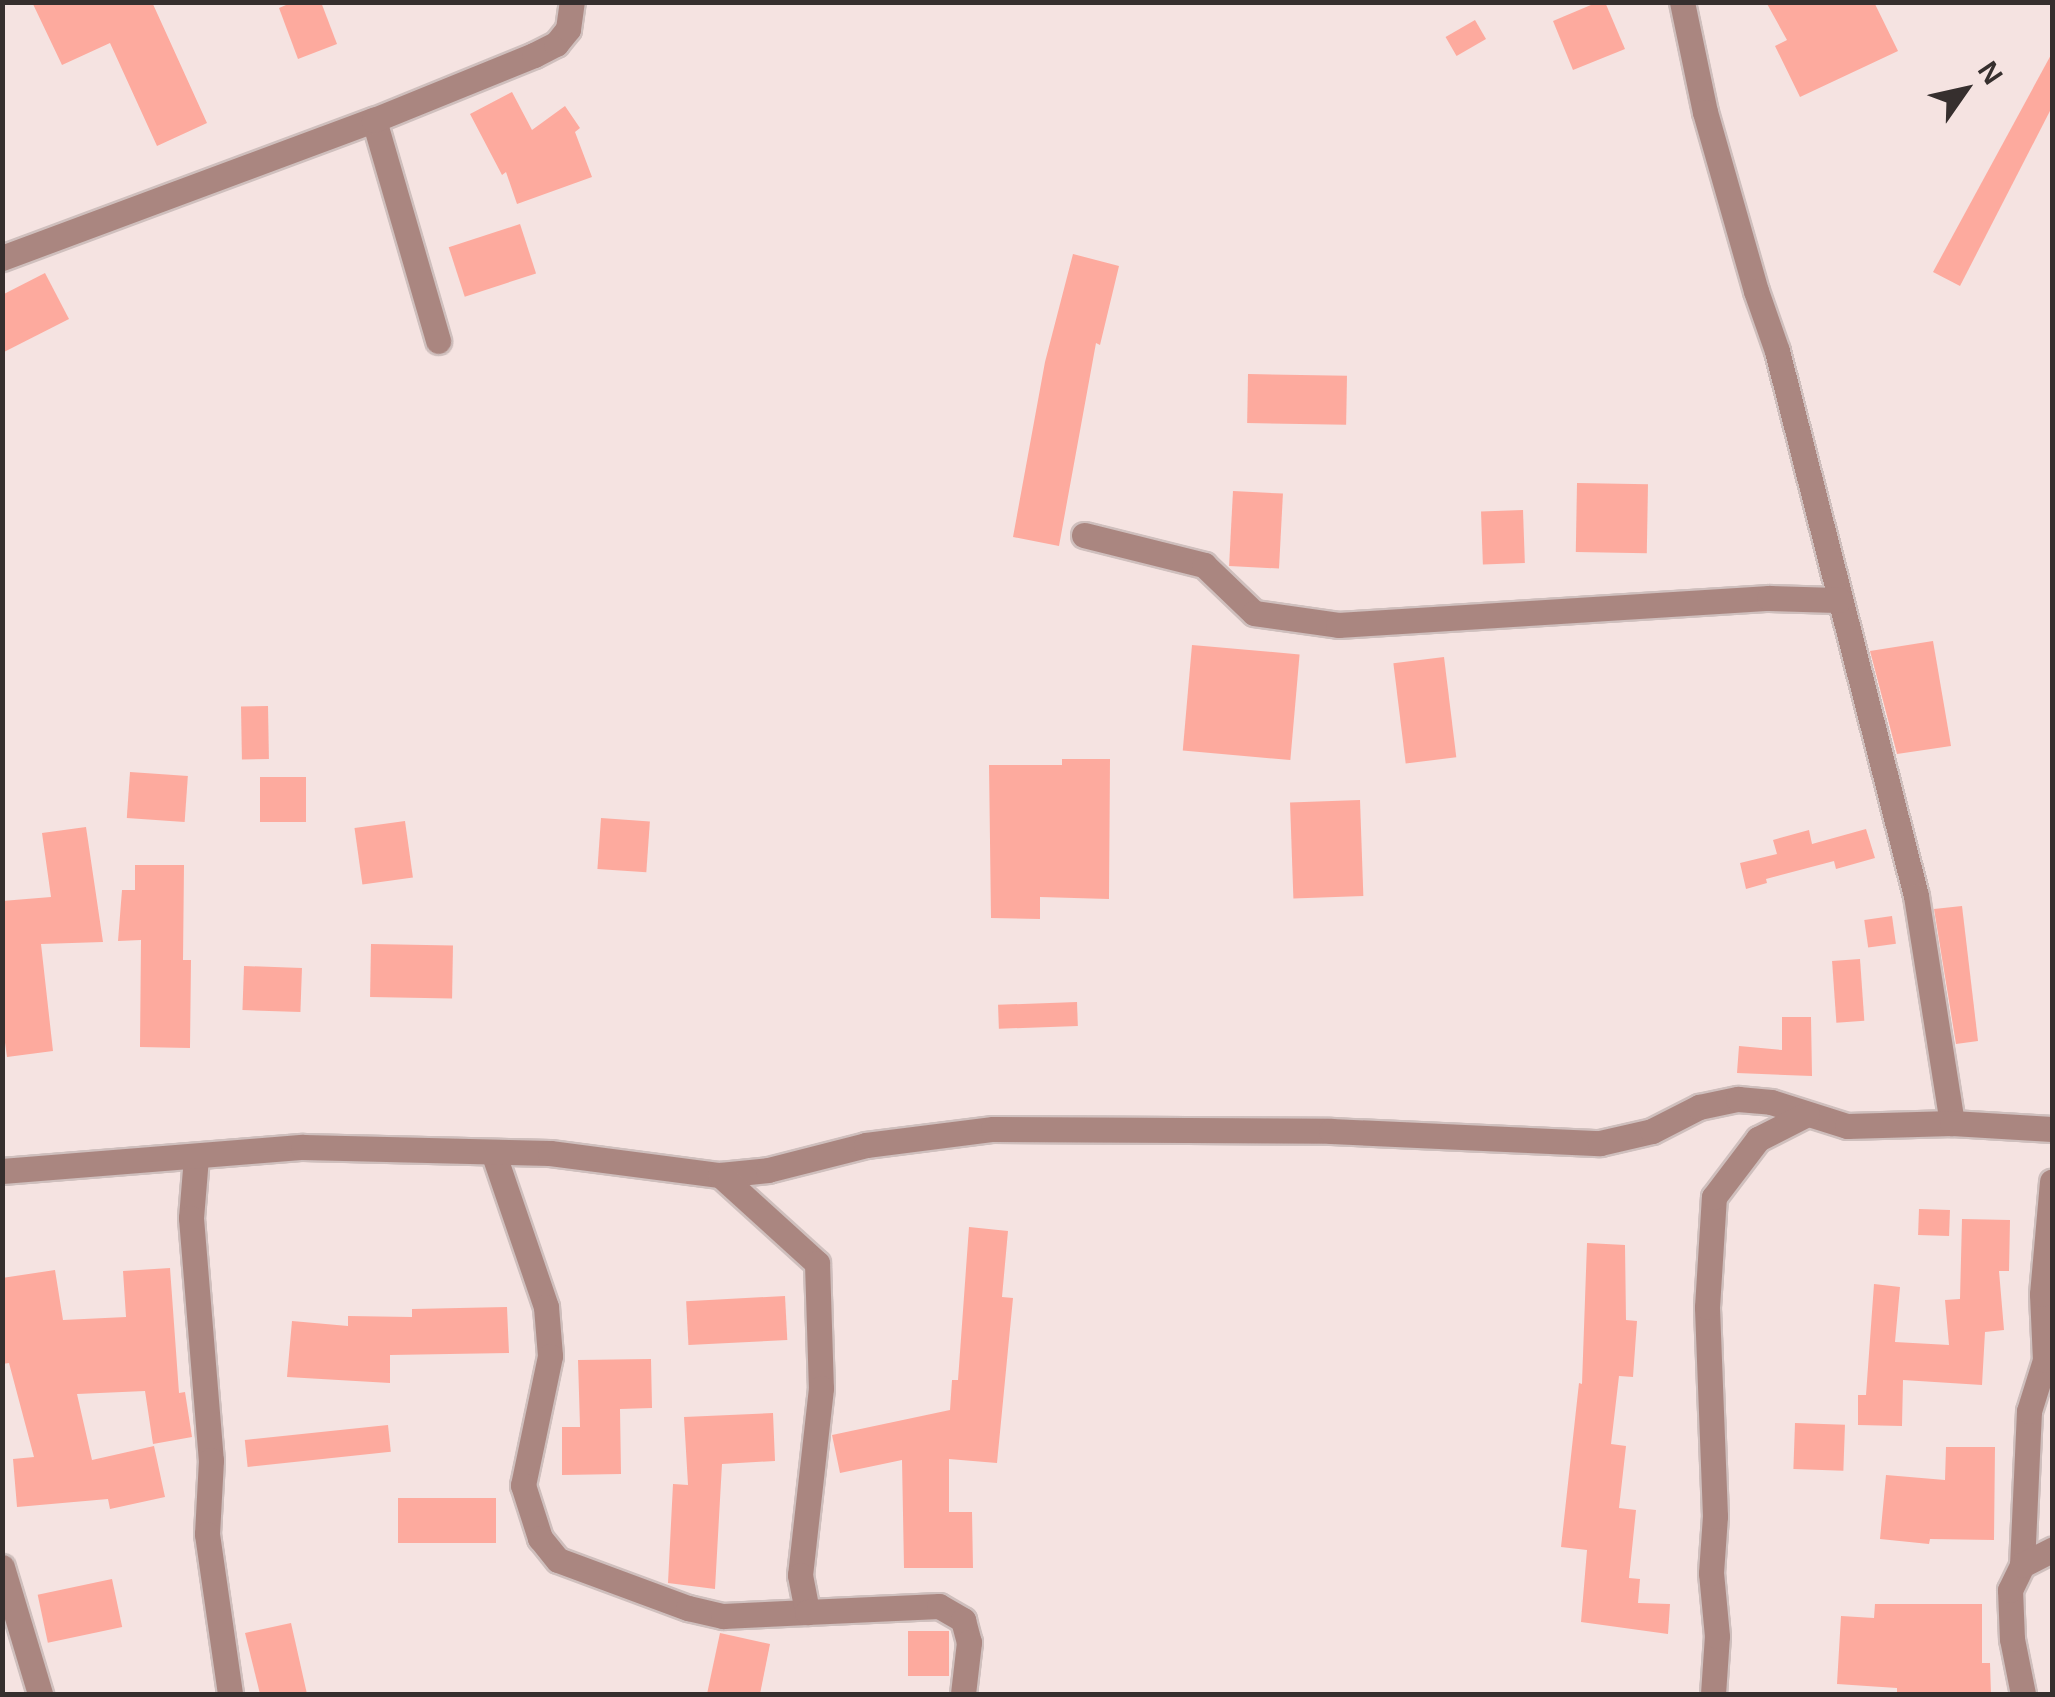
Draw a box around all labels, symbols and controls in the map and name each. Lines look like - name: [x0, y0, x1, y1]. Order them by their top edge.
- north arrow: [1915, 40, 2015, 140]
- text: N: [1972, 56, 2009, 90]

